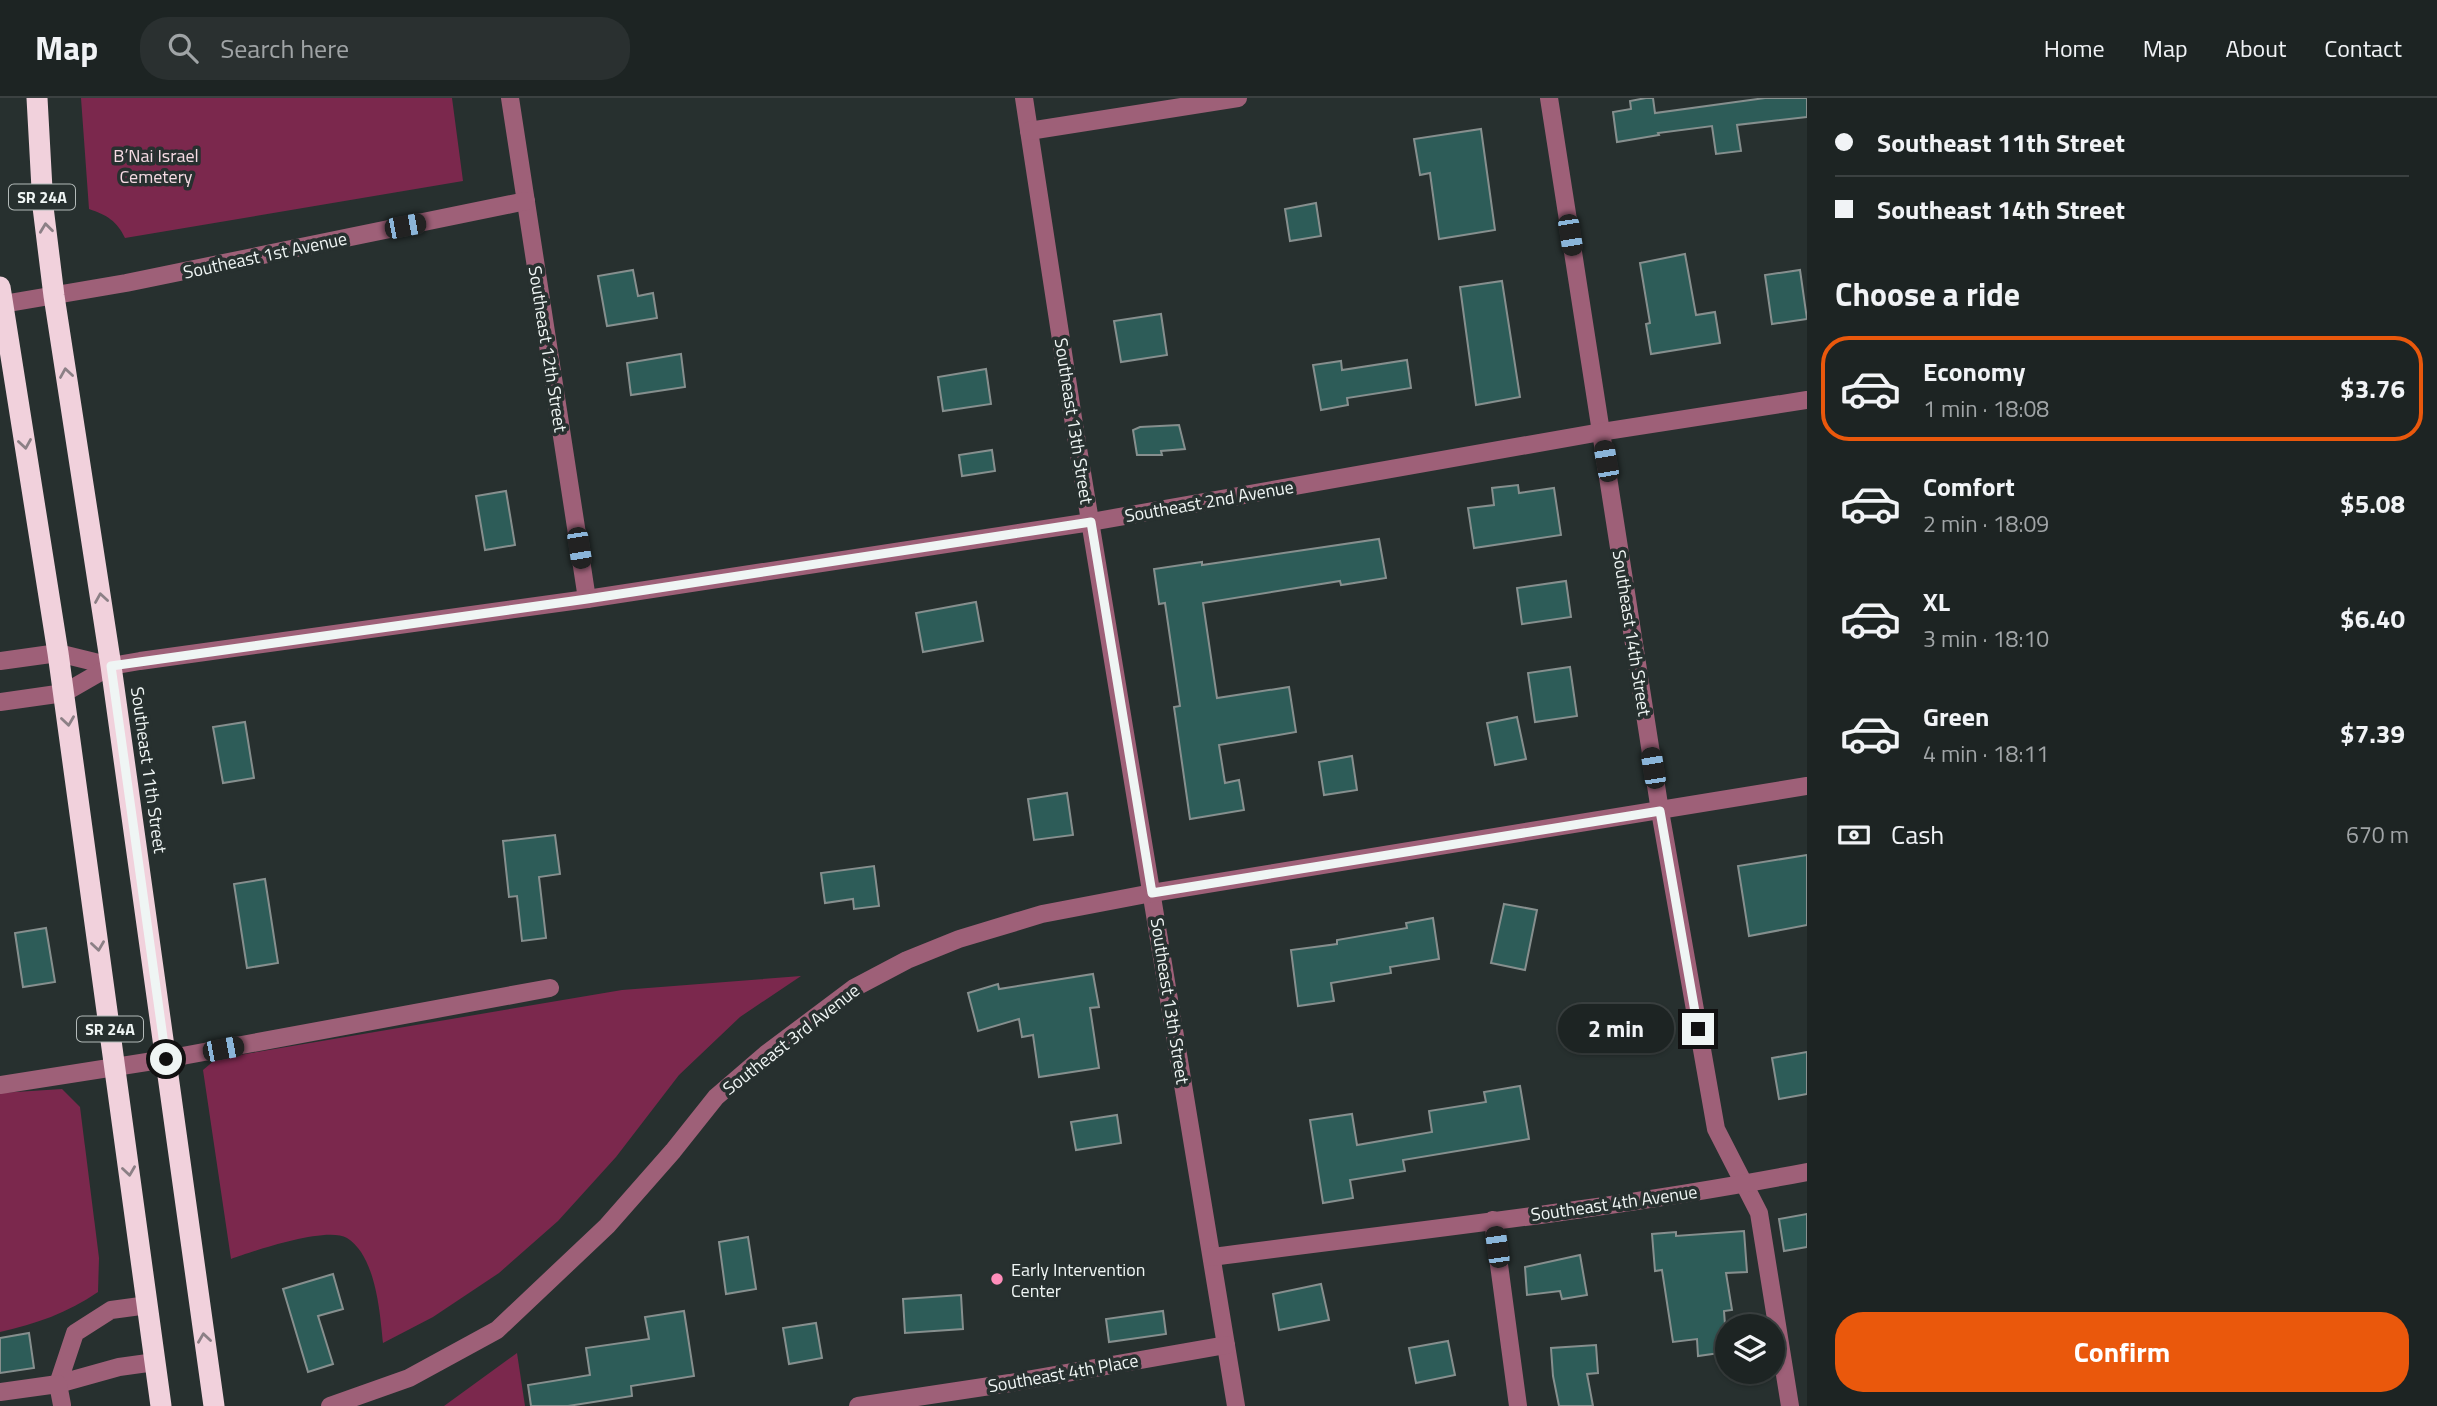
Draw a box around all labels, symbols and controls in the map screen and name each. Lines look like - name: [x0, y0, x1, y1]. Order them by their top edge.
- search box: [140, 17, 630, 80]
- text: Map: [35, 23, 98, 73]
- icon: search: [164, 29, 202, 67]
- text: Search here: [220, 29, 349, 68]
- text: Home: [2044, 30, 2105, 66]
- text: Map: [2143, 30, 2188, 66]
- text: About: [2226, 30, 2286, 66]
- text: Contact: [2324, 30, 2402, 66]
- text: Southeast 11th Street: [1877, 123, 2125, 162]
- park label: B’Nai Israel Cemetery: [113, 142, 199, 190]
- road number: SR 24A: [9, 184, 75, 209]
- text: Southeast 14th Street: [1877, 190, 2125, 229]
- car: [383, 212, 428, 240]
- car: [1557, 213, 1584, 257]
- one-way arrow: [38, 222, 53, 234]
- street label: Southeast 1st Avenue: [181, 224, 349, 286]
- street label: Southeast 12th Street: [522, 264, 575, 435]
- text: Choose a ride: [1835, 270, 2020, 318]
- street label: Southeast 13th Street: [1048, 336, 1101, 507]
- text: Economy: [1923, 352, 2025, 391]
- icon: car: [1839, 357, 1902, 420]
- one-way arrow: [59, 367, 74, 379]
- text: $3.76: [2340, 369, 2405, 408]
- text: 1 min · 18:08: [1923, 391, 2049, 426]
- one-way arrow: [17, 438, 32, 450]
- car: [1593, 438, 1620, 484]
- text: Comfort: [1923, 467, 2015, 506]
- icon: car: [1839, 472, 1902, 535]
- street label: Southeast 2nd Avenue: [1122, 473, 1296, 529]
- text: $5.08: [2340, 484, 2405, 523]
- text: 2 min · 18:09: [1923, 506, 2049, 541]
- car: [566, 526, 593, 570]
- street label: Southeast 14th Street: [1606, 548, 1659, 719]
- text: XL: [1923, 582, 1950, 621]
- icon: car: [1839, 587, 1902, 650]
- one-way arrow: [94, 592, 109, 604]
- text: $6.40: [2340, 599, 2405, 638]
- text: 3 min · 18:10: [1923, 621, 2049, 656]
- street label: Southeast 11th Street: [124, 685, 174, 856]
- text: Green: [1923, 697, 1989, 736]
- icon: car: [1839, 702, 1902, 765]
- text: $7.39: [2340, 714, 2405, 753]
- one-way arrow: [60, 715, 75, 726]
- text: 4 min · 18:11: [1923, 736, 2049, 771]
- car: [1640, 746, 1667, 790]
- text: Cash: [1891, 815, 1944, 854]
- icon: cash: [1835, 816, 1873, 854]
- text: 670 m: [2346, 817, 2409, 852]
- street label: Southeast 13th Street: [1144, 916, 1197, 1087]
- one-way arrow: [91, 940, 106, 952]
- street label: Southeast 3rd Avenue: [717, 977, 865, 1101]
- callout: 2 min: [1558, 1004, 1674, 1054]
- text: 2 min: [1588, 1011, 1644, 1046]
- route end: [1682, 1013, 1714, 1045]
- road number: SR 24A: [77, 1016, 143, 1042]
- car: [201, 1035, 246, 1063]
- route start: [150, 1043, 182, 1075]
- one-way arrow: [122, 1165, 137, 1177]
- street label: Southeast 4th Avenue: [1529, 1178, 1699, 1228]
- car: [1484, 1225, 1511, 1269]
- place label: Early Intervention Center: [1011, 1256, 1145, 1304]
- marker: Early Intervention Center: [989, 1271, 1005, 1287]
- button: Confirm: [1835, 1312, 2409, 1392]
- map controls: [1715, 1314, 1785, 1384]
- button: layers: [1715, 1314, 1785, 1384]
- one-way arrow: [197, 1333, 212, 1344]
- street label: Southeast 4th Place: [986, 1346, 1140, 1400]

